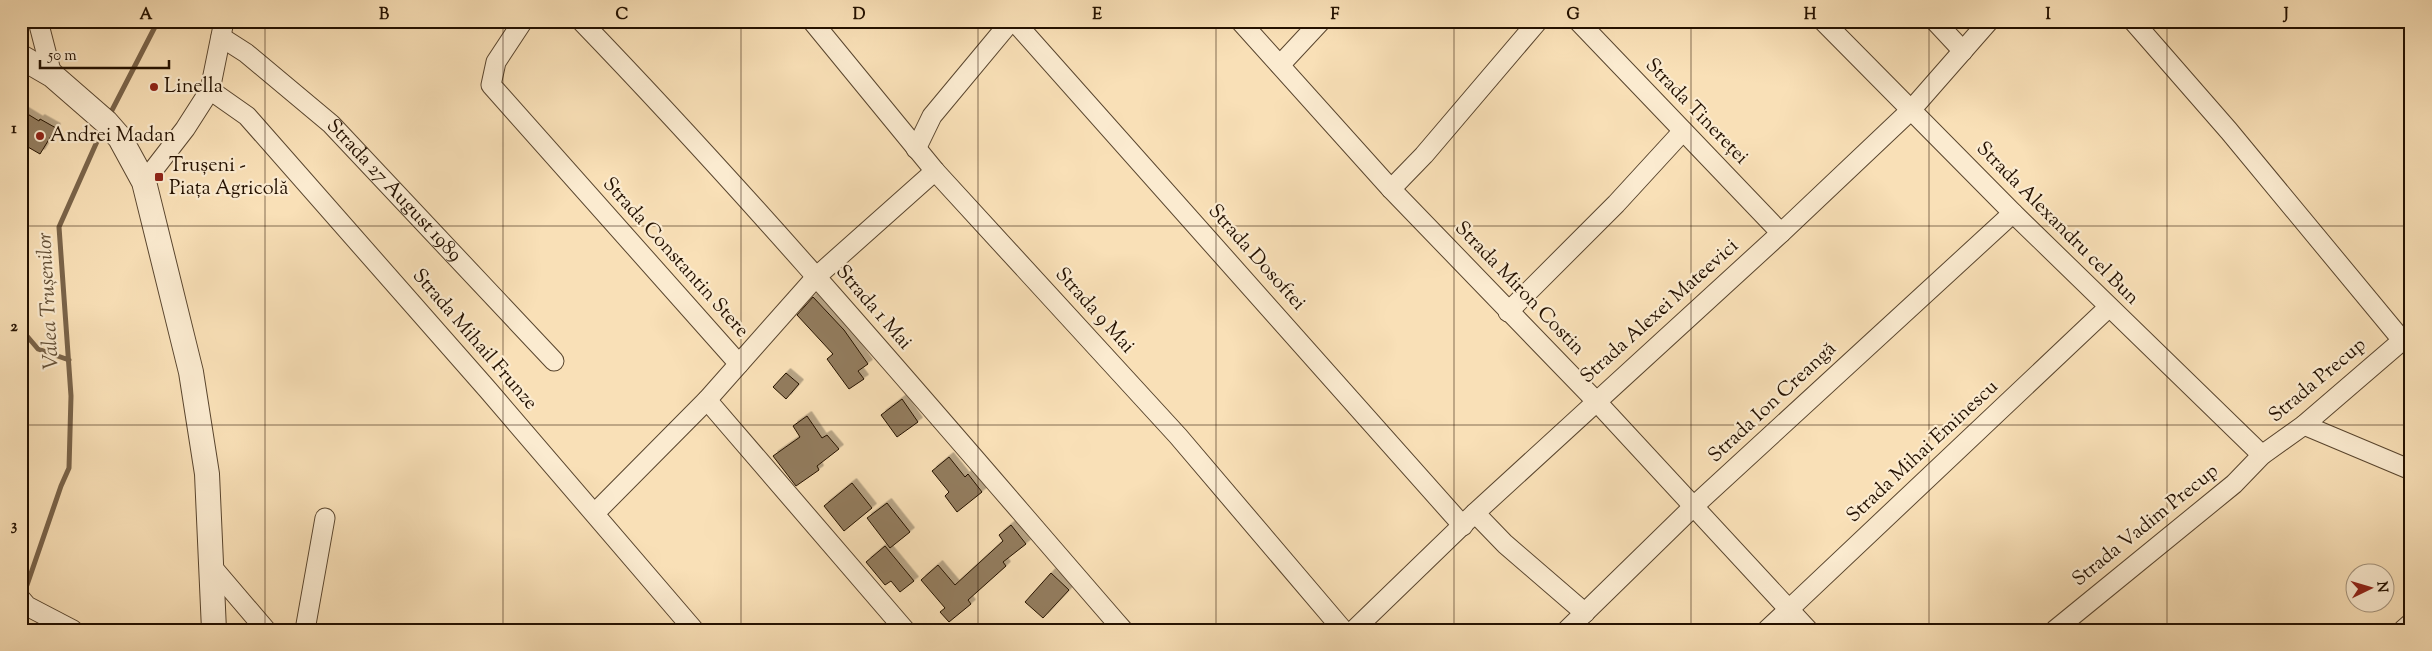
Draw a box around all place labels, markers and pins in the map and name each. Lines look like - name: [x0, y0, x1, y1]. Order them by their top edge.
- place label: Linella: [164, 73, 223, 102]
- marker: Linella: [148, 81, 160, 93]
- place label: Andrei Madan: [50, 122, 176, 151]
- marker: Andrei Madan: [34, 130, 46, 142]
- place label: Trușeni - Piața Agricolă: [169, 152, 288, 204]
- marker: Trușeni - Piața Agricolă: [153, 171, 165, 183]

